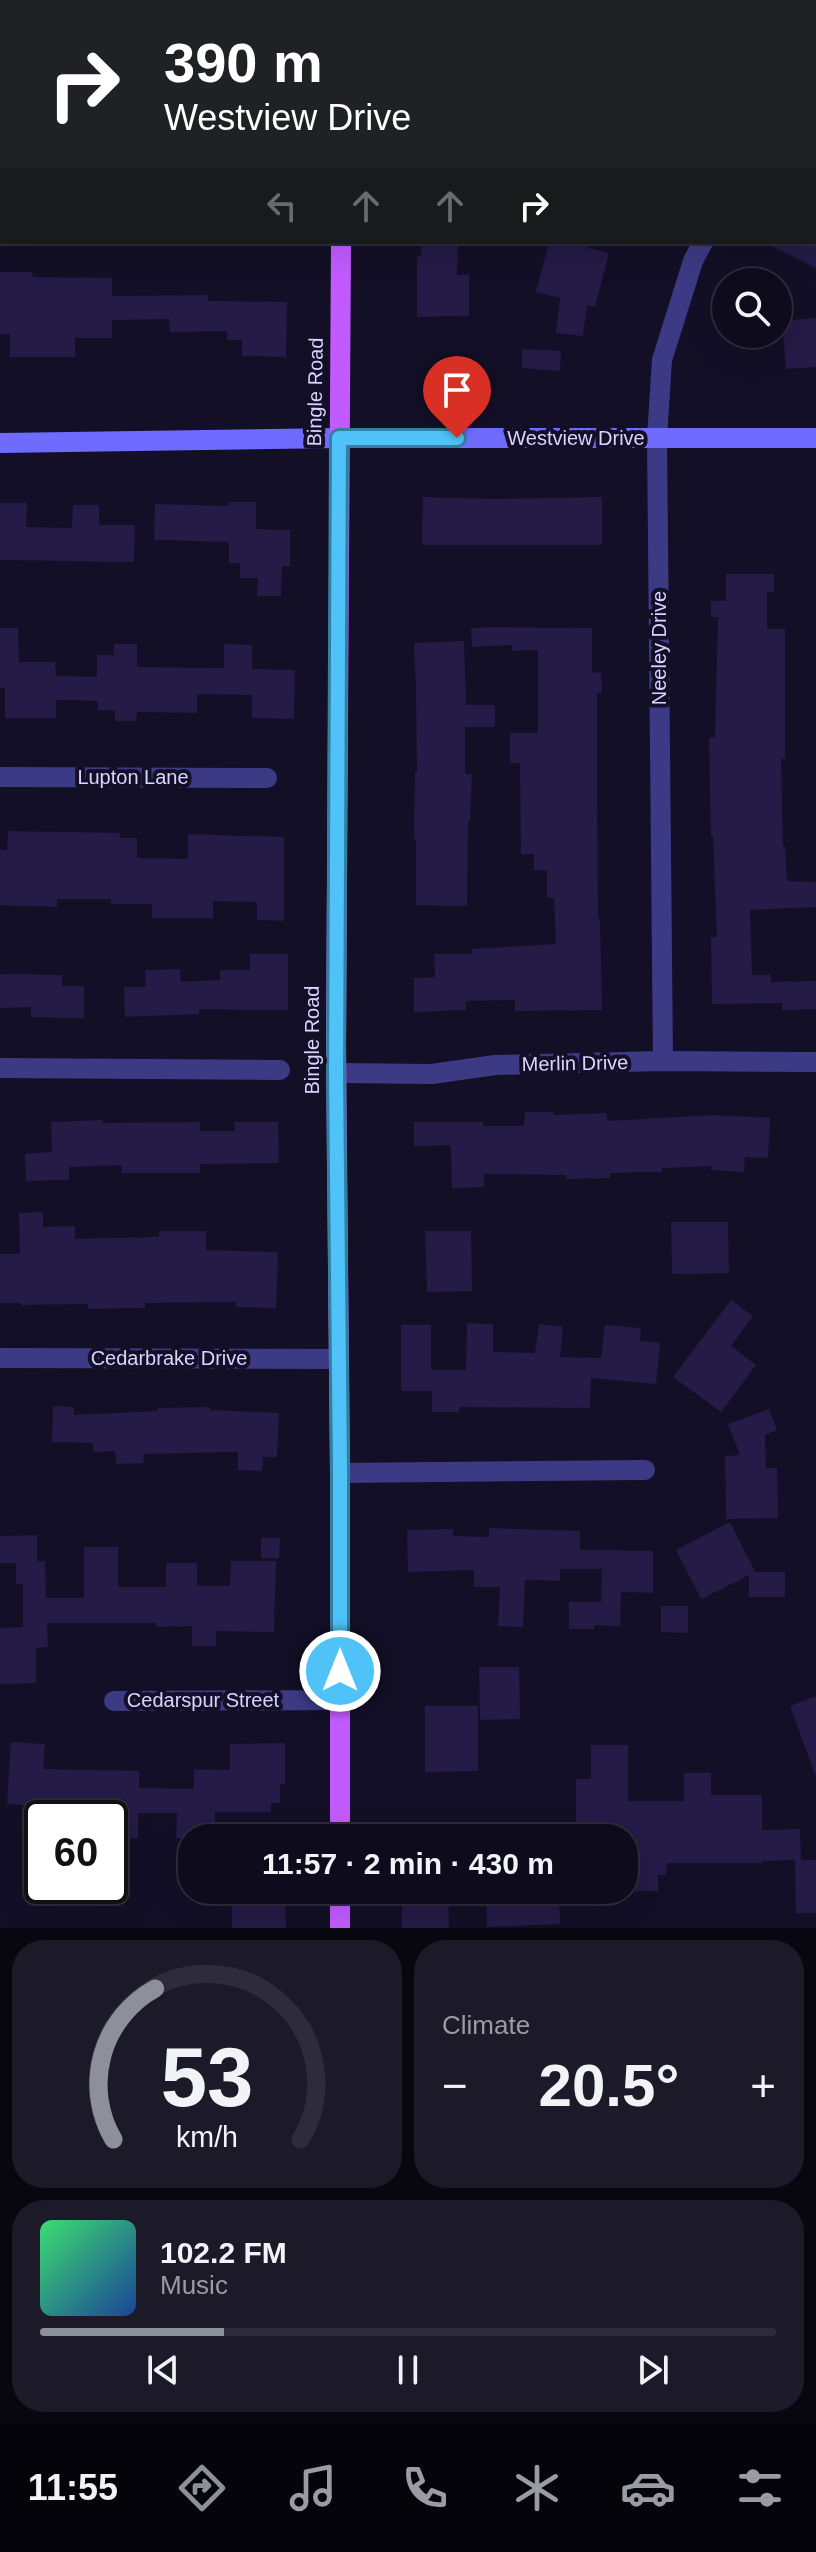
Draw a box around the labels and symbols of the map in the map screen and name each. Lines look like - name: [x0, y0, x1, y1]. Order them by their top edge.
- street label: Bingle Road: [303, 337, 327, 447]
- pin: [423, 356, 491, 438]
- street label: Westview Drive: [507, 427, 645, 449]
- street label: Neeley Drive: [648, 591, 670, 705]
- street label: Lupton Lane: [77, 766, 189, 788]
- street label: Bingle Road: [301, 986, 323, 1094]
- street label: Merlin Drive: [521, 1051, 629, 1075]
- street label: Cedarbrake Drive: [91, 1347, 247, 1369]
- position arrow: [298, 1629, 382, 1713]
- street label: Cedarspur Street: [127, 1689, 280, 1711]
- speed limit sign: 60: [24, 1800, 128, 1904]

